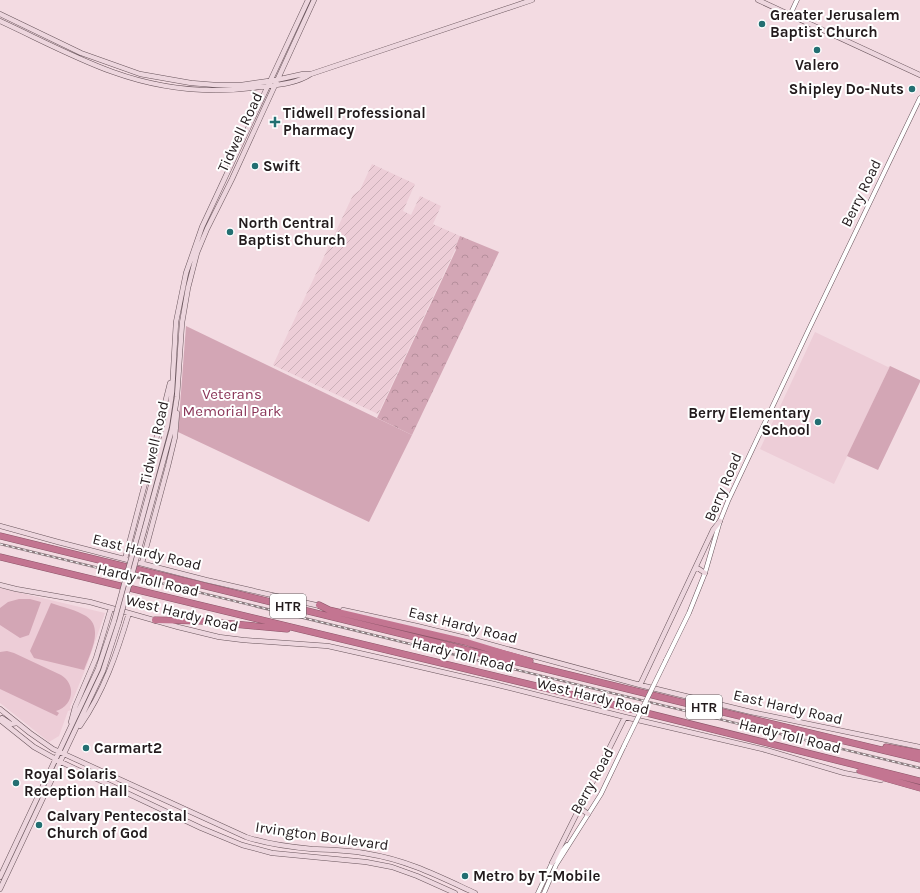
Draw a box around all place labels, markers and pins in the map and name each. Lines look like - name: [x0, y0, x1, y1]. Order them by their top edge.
- place label: Greater Jerusalem Baptist Church: [770, 6, 900, 41]
- marker: Greater Jerusalem Baptist Church: [757, 19, 767, 29]
- marker: Valero: [812, 45, 822, 55]
- place label: Valero: [795, 56, 839, 74]
- place label: Shipley Do-Nuts: [789, 80, 904, 98]
- marker: Shipley Do-Nuts: [907, 84, 917, 94]
- place label: Tidwell Professional Pharmacy: [283, 104, 426, 139]
- marker: Tidwell Professional Pharmacy: [270, 117, 280, 127]
- place label: Swift: [263, 157, 300, 175]
- marker: Swift: [250, 161, 260, 171]
- place label: North Central Baptist Church: [238, 214, 346, 249]
- marker: North Central Baptist Church: [225, 227, 235, 237]
- place label: Berry Elementary School: [688, 404, 810, 439]
- marker: Berry Elementary School: [813, 417, 823, 427]
- place label: Carmart2: [94, 739, 162, 757]
- marker: Carmart2: [81, 743, 91, 753]
- place label: Royal Solaris Reception Hall: [24, 765, 128, 800]
- marker: Royal Solaris Reception Hall: [11, 778, 21, 788]
- place label: Calvary Pentecostal Church of God: [47, 807, 187, 842]
- marker: Calvary Pentecostal Church of God: [34, 820, 44, 830]
- place label: Metro by T-Mobile: [473, 867, 601, 885]
- marker: Metro by T-Mobile: [460, 871, 470, 881]

